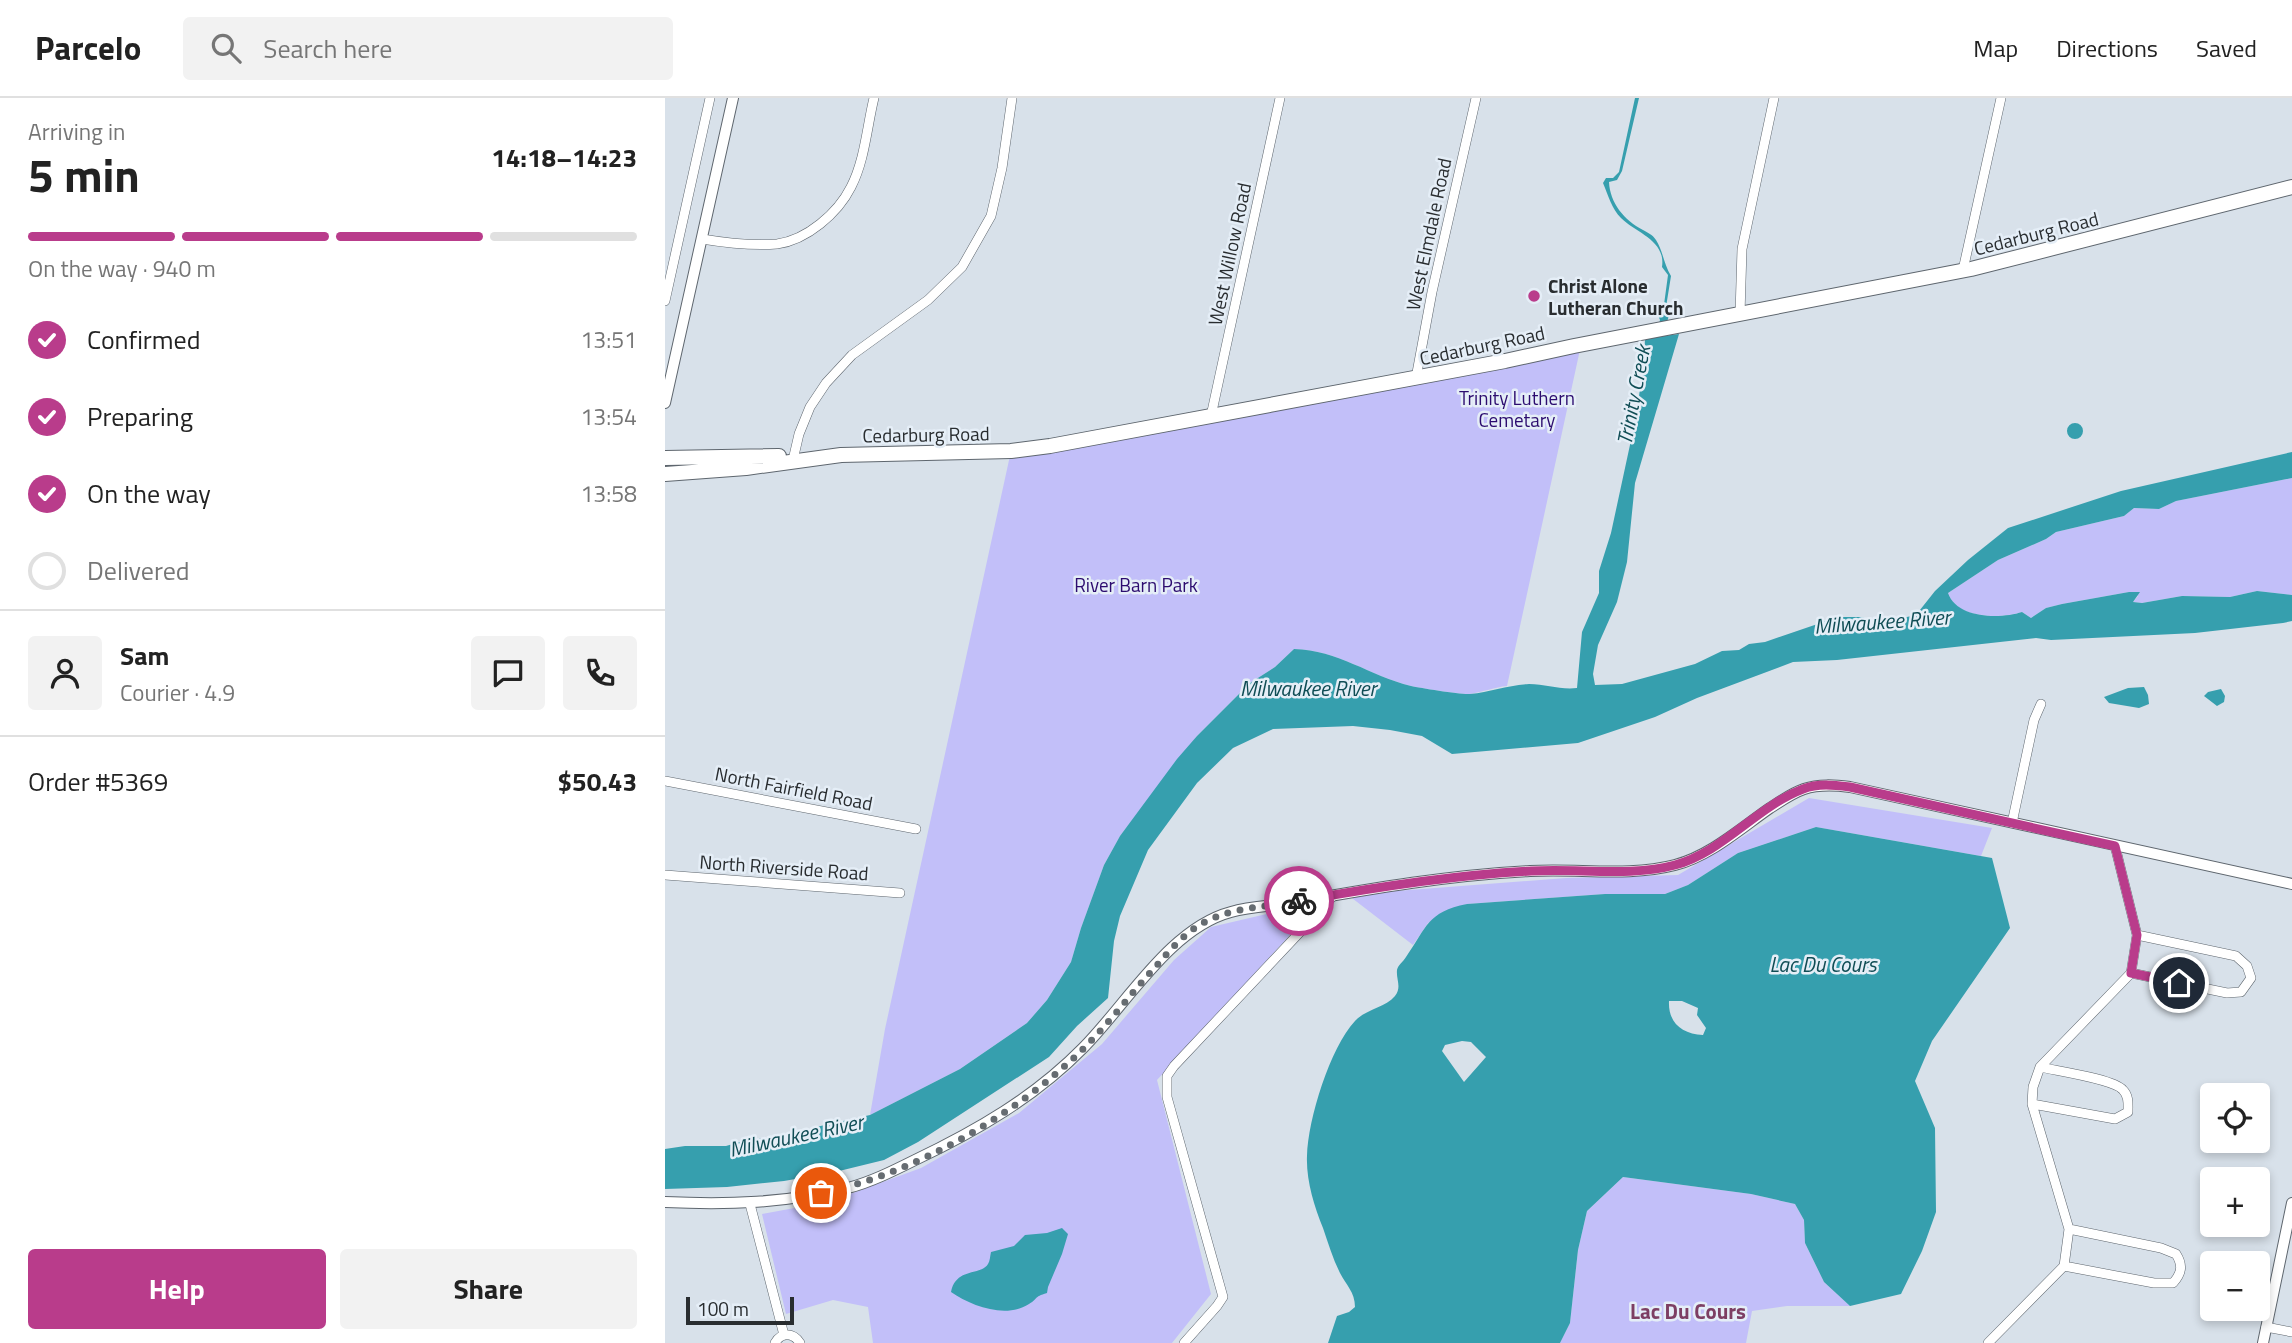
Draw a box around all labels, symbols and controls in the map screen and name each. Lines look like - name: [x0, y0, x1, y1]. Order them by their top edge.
- search box: [183, 17, 673, 80]
- text: Parcelo: [35, 23, 141, 73]
- icon: search: [207, 29, 245, 67]
- text: Search here: [263, 29, 392, 68]
- text: Map: [1973, 30, 2018, 66]
- text: Directions: [2056, 30, 2158, 66]
- text: Saved: [2196, 30, 2257, 66]
- text: Arriving in: [28, 114, 125, 149]
- text: 14:18–14:23: [491, 138, 637, 177]
- text: 5 min: [28, 140, 140, 210]
- street label: West Elmdale Road: [1398, 155, 1458, 313]
- street label: West Willow Road: [1200, 180, 1258, 328]
- street label: Cedarburg Road: [1971, 204, 2101, 262]
- text: On the way · 940 m: [28, 251, 216, 286]
- place label: Christ Alone Lutheran Church: [1548, 271, 1683, 322]
- marker: Christ Alone Lutheran Church: [1526, 288, 1542, 304]
- street label: Cedarburg Road: [1417, 318, 1547, 372]
- text: Confirmed: [87, 320, 201, 359]
- icon: check: [28, 321, 66, 359]
- text: 13:51: [580, 322, 637, 357]
- water label: Trinity Creek: [1608, 340, 1659, 447]
- park label: Trinity Luthern Cemetary: [1459, 383, 1575, 434]
- text: Preparing: [87, 397, 193, 436]
- icon: check: [28, 398, 66, 436]
- text: 13:54: [580, 399, 637, 434]
- street label: Cedarburg Road: [862, 418, 990, 450]
- text: On the way: [87, 474, 211, 513]
- icon: check: [28, 475, 66, 513]
- text: 13:58: [580, 476, 637, 511]
- text: Delivered: [87, 551, 190, 590]
- park label: River Barn Park: [1074, 570, 1198, 599]
- water label: Milwaukee River: [1813, 600, 1953, 642]
- button: person: [28, 636, 102, 710]
- text: Sam: [120, 636, 169, 675]
- button: chat: [471, 636, 545, 710]
- button: phone: [563, 636, 637, 710]
- water label: Milwaukee River: [1240, 672, 1378, 704]
- text: Courier · 4.9: [120, 675, 235, 710]
- street label: North Fairfield Road: [713, 759, 875, 817]
- text: Order #5369: [28, 762, 168, 801]
- text: $50.43: [558, 762, 637, 801]
- street label: North Riverside Road: [699, 847, 869, 887]
- courier: [1264, 866, 1334, 936]
- icon: bike: [1280, 882, 1318, 920]
- water label: Lac Du Cours: [1769, 948, 1879, 980]
- pin: [2149, 953, 2209, 1013]
- icon: home: [2160, 964, 2198, 1002]
- map controls: [2200, 1083, 2270, 1321]
- button: locate: [2200, 1083, 2270, 1153]
- water label: Milwaukee River: [726, 1105, 868, 1165]
- pin: [791, 1163, 851, 1223]
- button: +: [2200, 1167, 2270, 1237]
- icon: bag: [802, 1174, 840, 1212]
- button: Help: [28, 1249, 326, 1329]
- button: Share: [340, 1249, 637, 1329]
- button: −: [2200, 1251, 2270, 1321]
- scale bar: [686, 1294, 795, 1326]
- text: 100 m: [697, 1294, 749, 1323]
- district label: Lac Du Cours: [1630, 1295, 1746, 1327]

